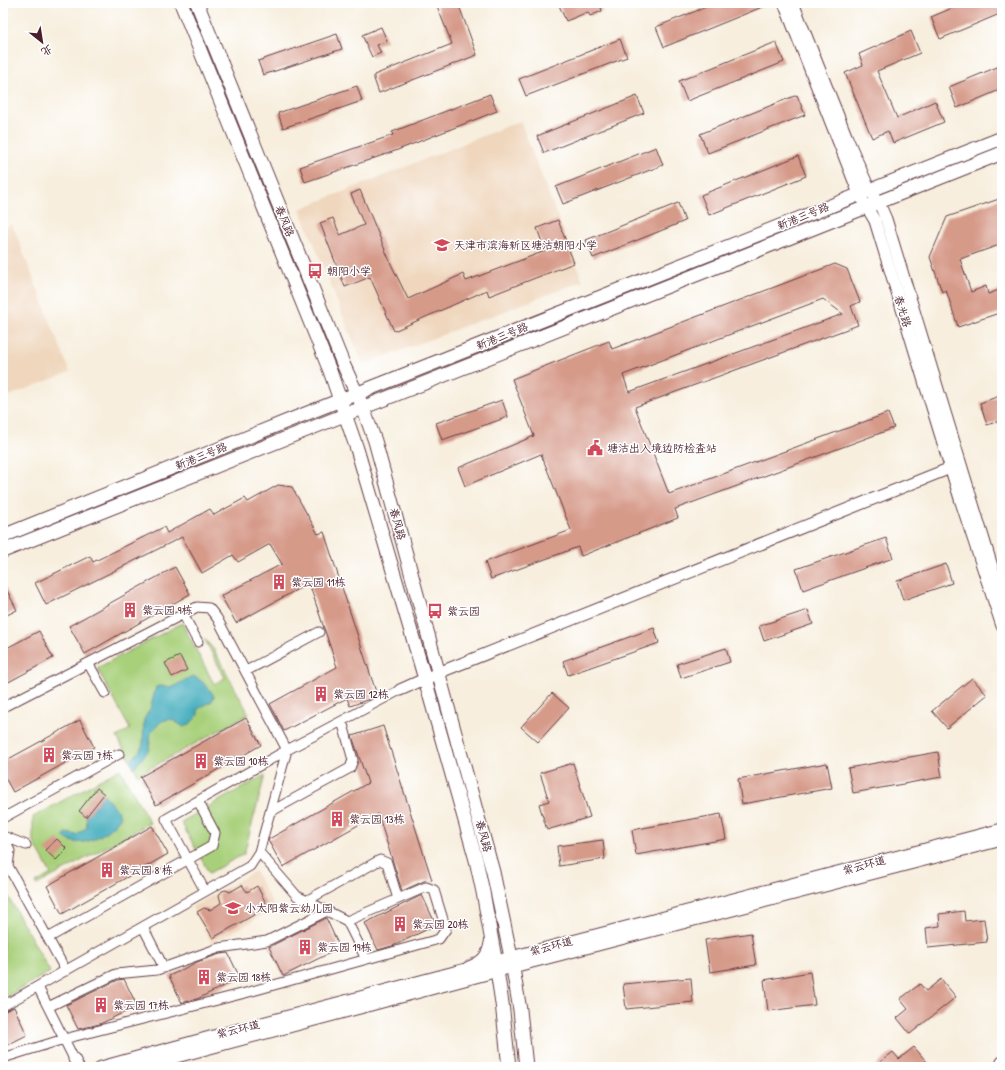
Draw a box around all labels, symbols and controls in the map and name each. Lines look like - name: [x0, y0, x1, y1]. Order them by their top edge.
- north arrow: [22, 22, 62, 62]
- text: 北: [39, 42, 55, 59]
- street label: 新港三号路: [775, 199, 831, 233]
- street label: 春风路: [272, 203, 298, 239]
- school or university icon: 天津市滨海新区塘沽朝阳小学: [433, 236, 451, 254]
- place label: 天津市滨海新区塘沽朝阳小学: [454, 238, 597, 252]
- bus stop icon: 朝阳小学: [306, 262, 324, 280]
- place label: 朝阳小学: [327, 264, 371, 278]
- street label: 春光路: [891, 293, 915, 329]
- street label: 新港三号路: [474, 319, 530, 353]
- street label: 新港三号路: [173, 439, 229, 473]
- public building icon: 塘沽出入境边防检查站: [586, 439, 604, 457]
- place label: 塘沽出入境边防检查站: [607, 441, 717, 455]
- street label: 春风路: [387, 506, 409, 542]
- building icon: 紫云园 11栋: [270, 573, 288, 591]
- place label: 紫云园 11栋: [291, 575, 346, 589]
- building icon: 紫云园 9栋: [121, 601, 139, 619]
- bus stop icon: 紫云园: [426, 602, 444, 620]
- place label: 紫云园 9栋: [142, 603, 193, 617]
- place label: 紫云园: [447, 604, 480, 618]
- building icon: 紫云园 12栋: [312, 685, 330, 703]
- place label: 紫云园 12栋: [333, 687, 389, 701]
- building icon: 紫云园 7栋: [40, 746, 58, 764]
- place label: 紫云园 7栋: [61, 748, 113, 762]
- building icon: 紫云园 10栋: [192, 752, 210, 770]
- place label: 紫云园 10栋: [213, 754, 268, 768]
- building icon: 紫云园 13栋: [328, 810, 346, 828]
- place label: 紫云园 13栋: [349, 812, 404, 826]
- street label: 春风路: [473, 818, 495, 854]
- street label: 紫云环道: [841, 853, 887, 877]
- building icon: 紫云园 8 栋: [98, 861, 116, 879]
- place label: 紫云园 8 栋: [119, 863, 173, 877]
- school or university icon: 小太阳紫云幼儿园: [224, 899, 242, 917]
- place label: 小太阳紫云幼儿园: [245, 901, 333, 915]
- building icon: 紫云园 20栋: [391, 915, 409, 933]
- place label: 紫云园 20栋: [412, 917, 469, 931]
- street label: 紫云环道: [528, 934, 574, 958]
- building icon: 紫云园 19栋: [296, 938, 314, 956]
- place label: 紫云园 19栋: [317, 940, 372, 954]
- building icon: 紫云园 18栋: [195, 968, 213, 986]
- place label: 紫云园 18栋: [216, 970, 271, 984]
- building icon: 紫云园 17栋: [92, 996, 110, 1014]
- place label: 紫云园 17栋: [113, 998, 169, 1012]
- street label: 紫云环道: [215, 1017, 261, 1041]

